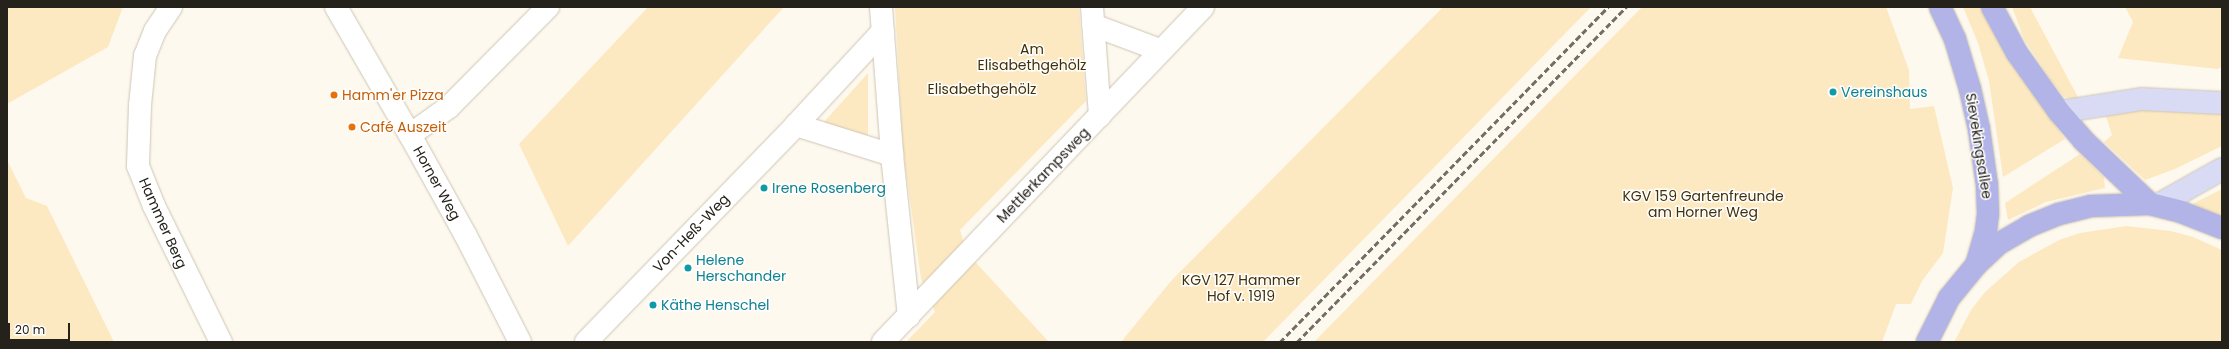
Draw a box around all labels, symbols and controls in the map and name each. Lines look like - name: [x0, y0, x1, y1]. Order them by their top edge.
- park label: Am Elisabethgehölz: [978, 41, 1086, 74]
- park label: Elisabethgehölz: [928, 81, 1036, 97]
- place label: Vereinshaus: [1841, 84, 1927, 100]
- place label: Hamm'er Pizza: [342, 87, 444, 103]
- marker: Vereinshaus: [1828, 87, 1838, 97]
- marker: Hamm'er Pizza: [329, 90, 339, 100]
- street label: Sievekingsallee: [1962, 92, 1996, 200]
- place label: Café Auszeit: [360, 119, 447, 135]
- marker: Café Auszeit: [347, 122, 357, 132]
- street label: Mettlerkampsweg: [993, 124, 1093, 226]
- street label: Horner Weg: [410, 143, 464, 223]
- street label: Hammer Berg: [135, 175, 191, 271]
- place label: Irene Rosenberg: [772, 180, 886, 196]
- marker: Irene Rosenberg: [759, 183, 769, 193]
- park label: KGV 159 Gartenfreunde am Horner Weg: [1622, 188, 1784, 220]
- street label: Von-Heß-Weg: [649, 190, 733, 276]
- place label: Helene Herschander: [696, 252, 786, 284]
- marker: Helene Herschander: [683, 263, 693, 273]
- park label: KGV 127 Hammer Hof v. 1919: [1182, 272, 1300, 304]
- place label: Käthe Henschel: [661, 297, 770, 313]
- marker: Käthe Henschel: [648, 300, 658, 310]
- scale bar: [10, 315, 72, 341]
- text: 20 m: [15, 321, 45, 338]

